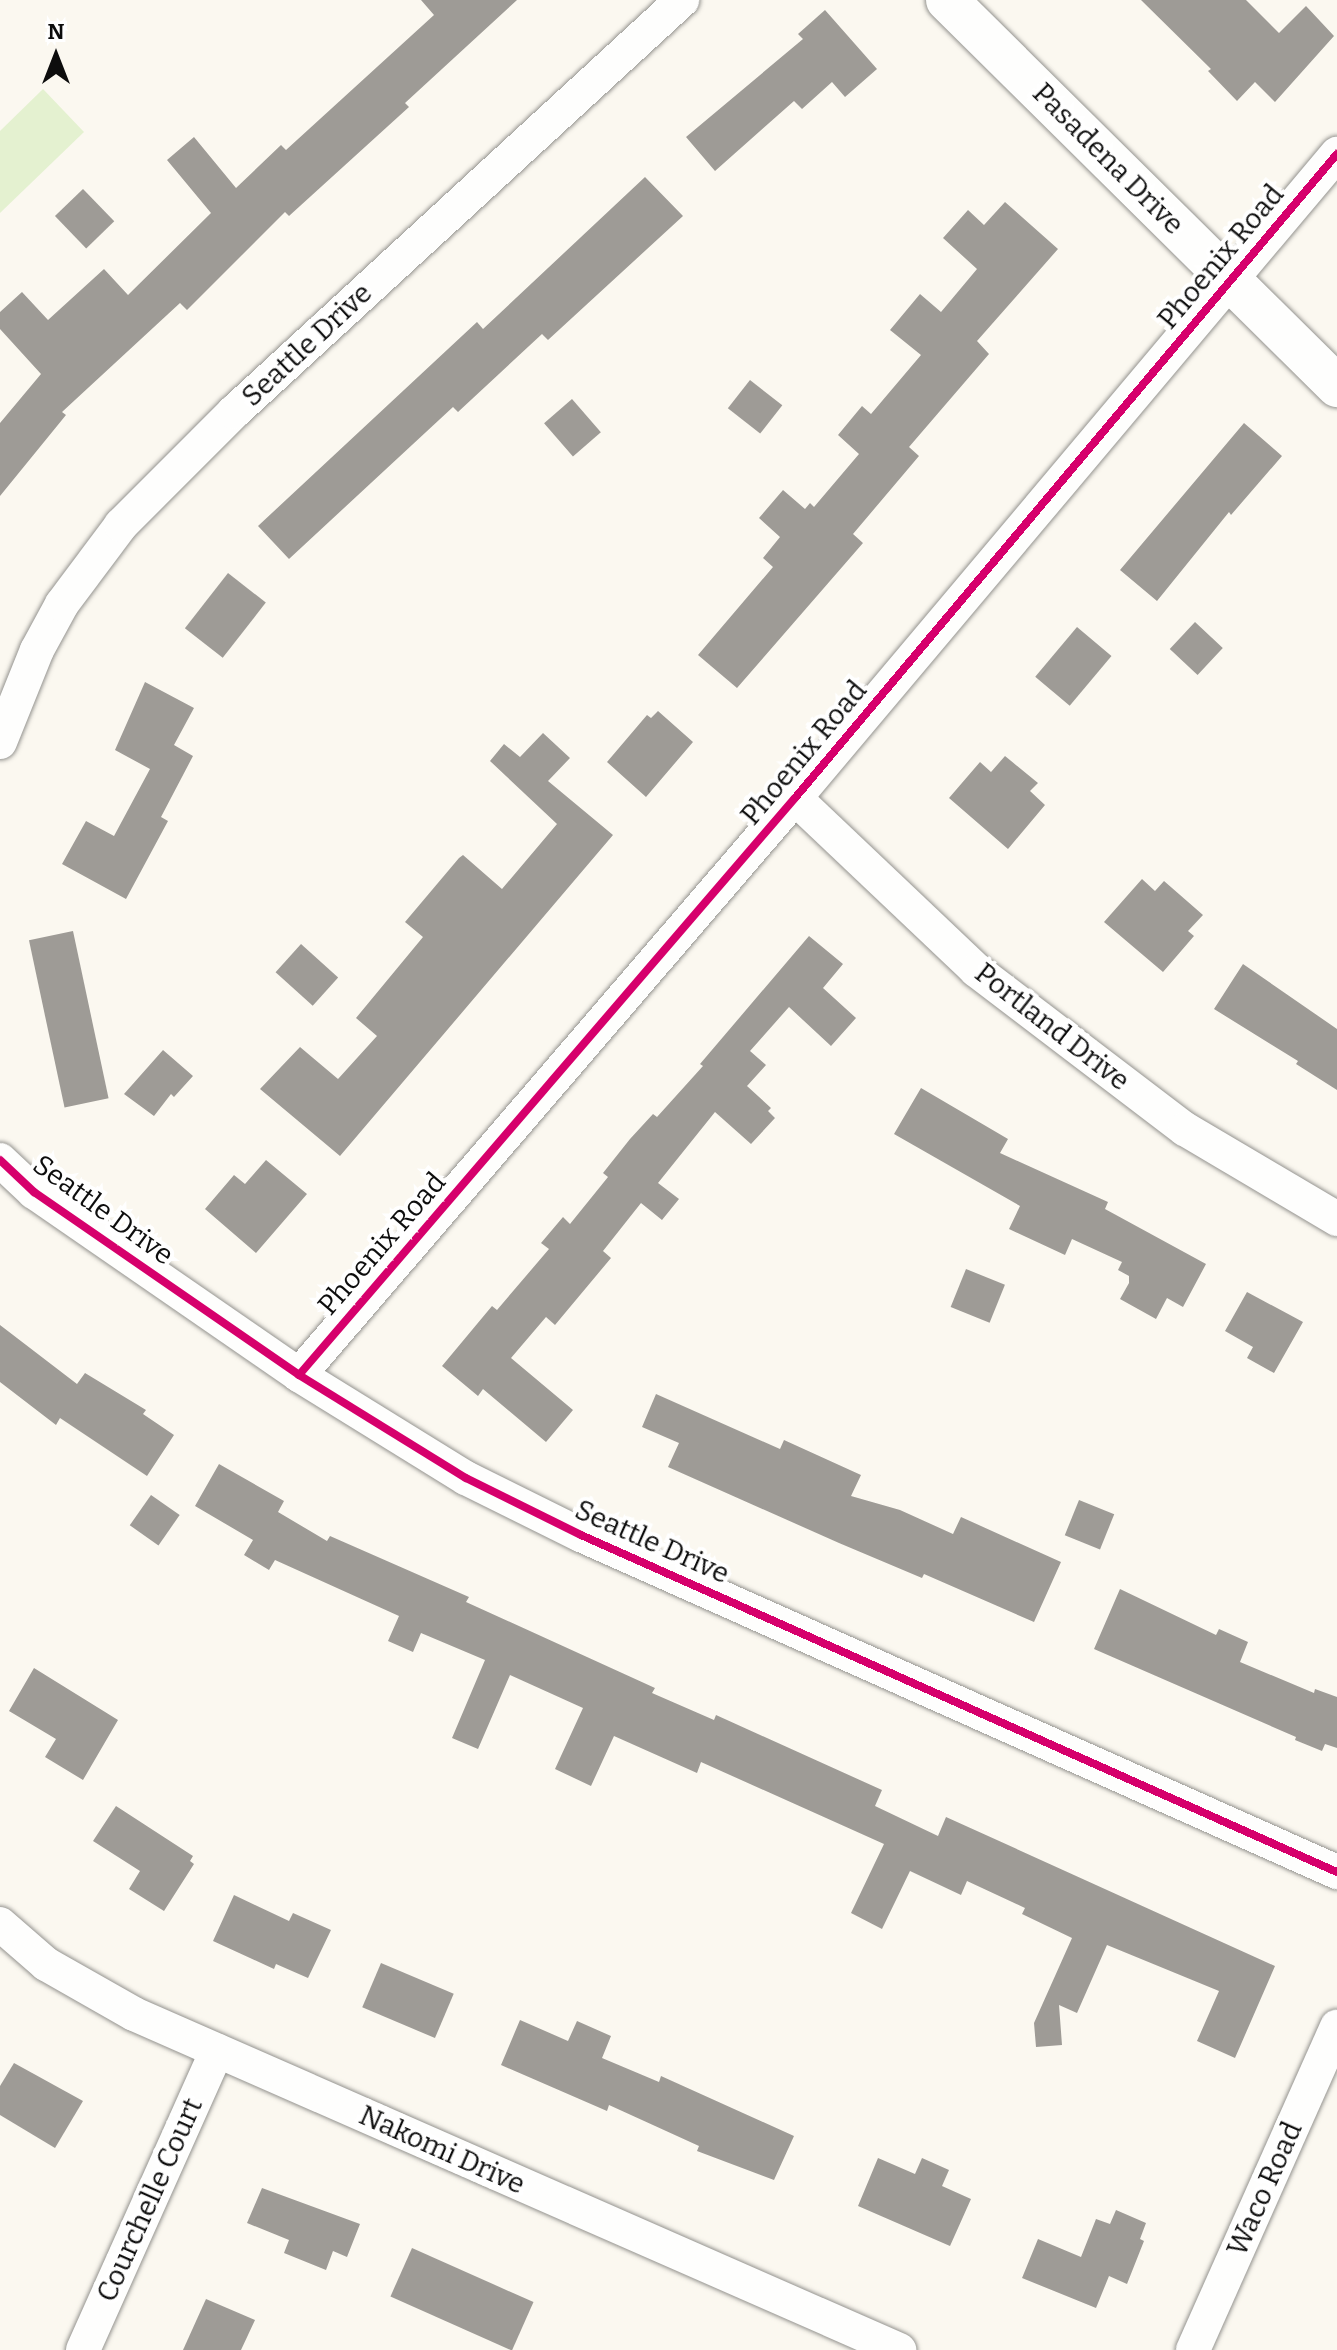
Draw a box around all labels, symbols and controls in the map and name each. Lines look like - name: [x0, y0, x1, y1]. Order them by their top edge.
- north arrow: [16, 16, 96, 96]
- text: N: [48, 18, 64, 45]
- street label: Pasadena Drive: [1026, 77, 1190, 241]
- street label: Phoenix Road: [1151, 178, 1291, 336]
- street label: Seattle Drive: [235, 276, 379, 414]
- street label: Phoenix Road: [734, 674, 874, 832]
- street label: Portland Drive: [968, 956, 1136, 1098]
- street label: Seattle Drive: [26, 1148, 180, 1272]
- street label: Phoenix Road: [311, 1166, 453, 1322]
- street label: Seattle Drive: [570, 1493, 734, 1591]
- street label: Courchelle Court: [90, 2093, 210, 2307]
- street label: Nakomi Drive: [354, 2099, 530, 2201]
- street label: Waco Road: [1221, 2117, 1309, 2261]

